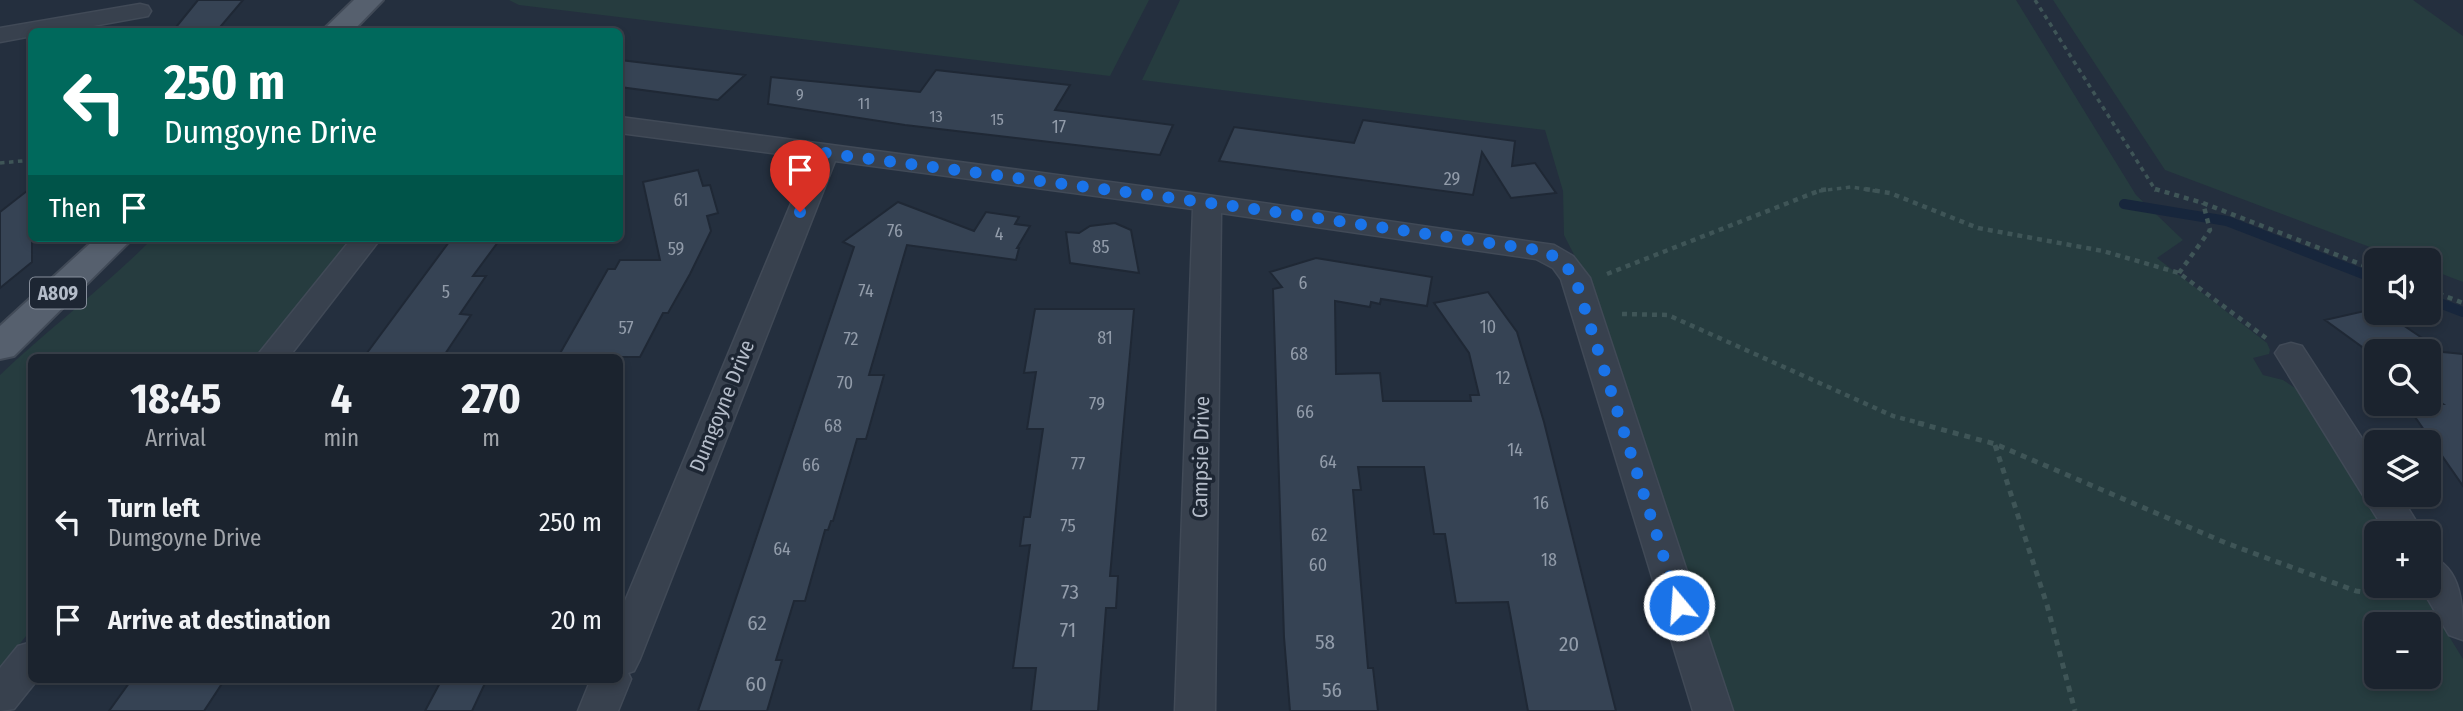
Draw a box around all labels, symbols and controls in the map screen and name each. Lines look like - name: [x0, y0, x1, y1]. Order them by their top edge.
- text: 250 m: [164, 53, 285, 112]
- icon: left: [49, 56, 140, 147]
- house number: 9: [796, 85, 804, 104]
- house number: 11: [858, 94, 870, 113]
- house number: 13: [929, 107, 943, 126]
- house number: 15: [990, 110, 1004, 129]
- text: Dumgoyne Drive: [164, 113, 377, 151]
- house number: 17: [1052, 116, 1066, 138]
- pin: [770, 140, 830, 212]
- icon: arrive: [781, 151, 819, 189]
- house number: 29: [1444, 168, 1460, 190]
- icon: arrive: [115, 189, 153, 227]
- house number: 61: [673, 189, 689, 211]
- text: Then: [49, 193, 101, 224]
- house number: 76: [887, 220, 903, 242]
- house number: 4: [995, 223, 1004, 245]
- house number: 85: [1092, 236, 1110, 258]
- house number: 59: [668, 238, 684, 260]
- map controls: [2364, 248, 2441, 689]
- button: sound: [2364, 248, 2441, 325]
- house number: 6: [1299, 272, 1308, 294]
- road number: A809: [30, 278, 86, 308]
- house number: 74: [858, 280, 874, 302]
- house number: 5: [442, 281, 450, 303]
- house number: 10: [1480, 316, 1496, 338]
- house number: 57: [618, 317, 634, 339]
- house number: 81: [1097, 327, 1113, 349]
- house number: 72: [843, 328, 859, 350]
- street label: Dumgoyne Drive: [684, 336, 760, 476]
- button: search: [2364, 339, 2441, 416]
- house number: 68: [1290, 343, 1308, 365]
- house number: 12: [1496, 367, 1511, 389]
- house number: 70: [837, 372, 853, 394]
- text: 18:45: [130, 374, 221, 424]
- text: 4: [330, 374, 352, 424]
- text: 270: [461, 374, 521, 424]
- house number: 79: [1089, 393, 1105, 415]
- street label: Campsie Drive: [1187, 396, 1215, 518]
- house number: 66: [1296, 401, 1314, 423]
- house number: 68: [824, 415, 842, 437]
- text: Arrival: [145, 424, 206, 452]
- text: min: [323, 424, 359, 452]
- text: m: [482, 424, 500, 452]
- button: layers: [2364, 430, 2441, 507]
- house number: 14: [1507, 439, 1523, 461]
- house number: 64: [1319, 451, 1337, 473]
- house number: 77: [1071, 453, 1085, 475]
- house number: 66: [802, 454, 820, 476]
- house number: 16: [1533, 492, 1549, 514]
- text: Turn left: [108, 493, 200, 524]
- icon: left: [49, 503, 87, 541]
- text: 250 m: [539, 507, 602, 538]
- house number: 75: [1060, 515, 1076, 537]
- button: +: [2364, 521, 2441, 598]
- text: Dumgoyne Drive: [108, 524, 261, 552]
- house number: 62: [1311, 524, 1327, 546]
- house number: 64: [773, 538, 791, 560]
- house number: 18: [1541, 549, 1557, 571]
- house number: 60: [1309, 554, 1327, 576]
- position arrow: [1642, 568, 1716, 642]
- house number: 73: [1061, 579, 1079, 605]
- icon: arrive: [49, 601, 87, 639]
- text: Arrive at destination: [108, 605, 331, 636]
- text: 20 m: [551, 605, 602, 636]
- house number: 62: [747, 610, 767, 636]
- button: −: [2364, 612, 2441, 689]
- house number: 71: [1060, 617, 1076, 643]
- house number: 58: [1315, 629, 1335, 655]
- house number: 20: [1559, 631, 1579, 657]
- house number: 60: [745, 671, 767, 697]
- house number: 56: [1322, 677, 1342, 703]

